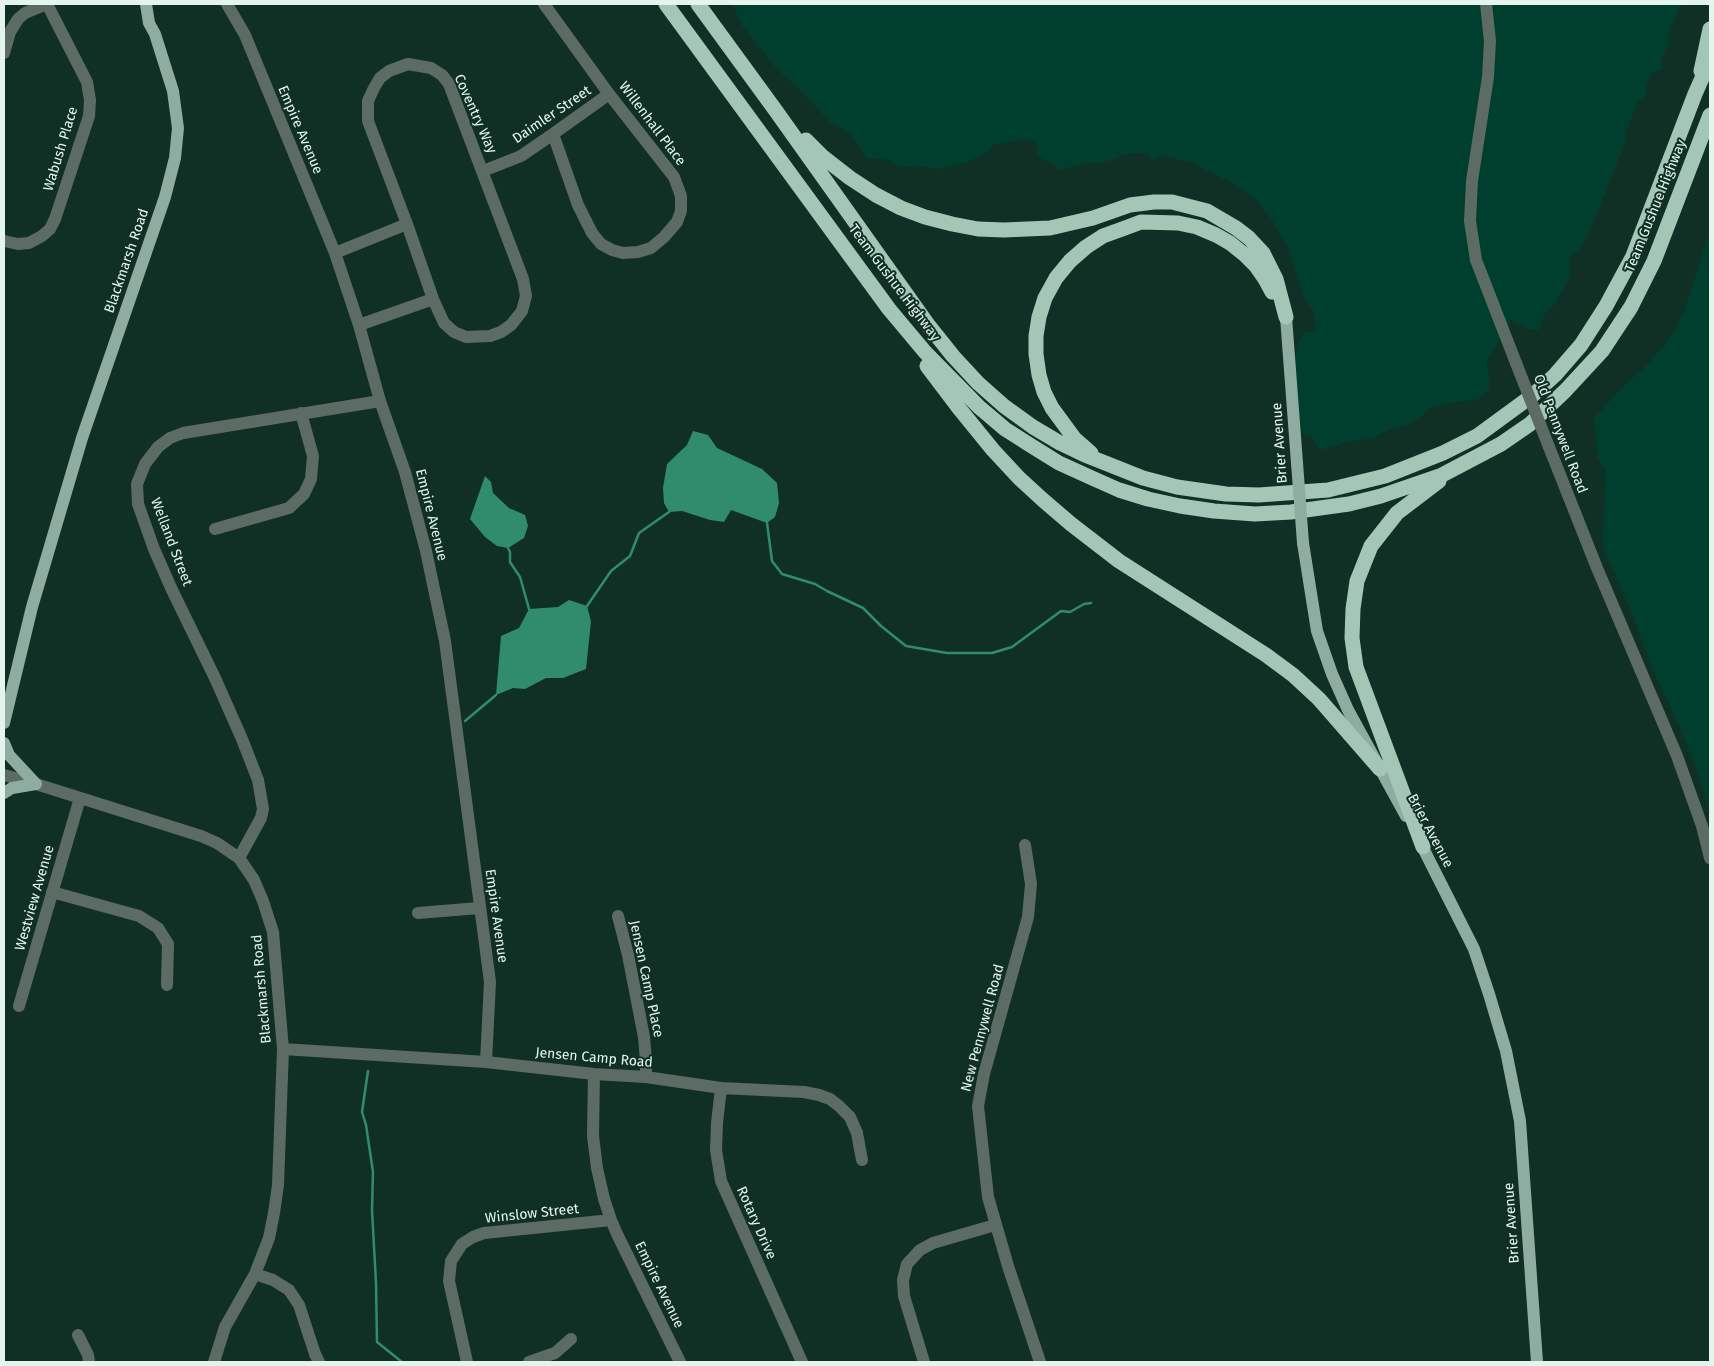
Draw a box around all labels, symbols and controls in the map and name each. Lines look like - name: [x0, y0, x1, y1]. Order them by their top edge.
- street label: Coventry Way: [450, 72, 500, 156]
- street label: Willenhall Place: [615, 79, 689, 169]
- street label: Empire Avenue: [274, 83, 326, 177]
- street label: Daimler Street: [510, 83, 594, 147]
- street label: Wabush Place: [40, 105, 82, 193]
- street label: Team Gushue Highway: [1622, 137, 1690, 275]
- street label: Blackmarsh Road: [101, 206, 153, 316]
- street label: Team Gushue Highway: [845, 221, 943, 345]
- street label: Old Pennywell Road: [1530, 372, 1590, 496]
- street label: Brier Avenue: [1269, 402, 1291, 484]
- street label: Empire Avenue: [411, 467, 451, 563]
- street label: Welland Street: [146, 496, 196, 588]
- street label: Brier Avenue: [1404, 791, 1456, 871]
- street label: Westview Avenue: [12, 843, 58, 953]
- street label: Empire Avenue: [481, 868, 511, 964]
- street label: Jensen Camp Place: [625, 919, 667, 1039]
- street label: Blackmarsh Road: [249, 934, 275, 1044]
- street label: New Pennywell Road: [958, 962, 1008, 1094]
- street label: Jensen Camp Road: [535, 1044, 653, 1072]
- street label: Brier Avenue: [1501, 1182, 1523, 1264]
- street label: Rotary Drive: [732, 1184, 780, 1262]
- street label: Winslow Street: [484, 1201, 580, 1227]
- street label: Empire Avenue: [631, 1239, 687, 1331]

